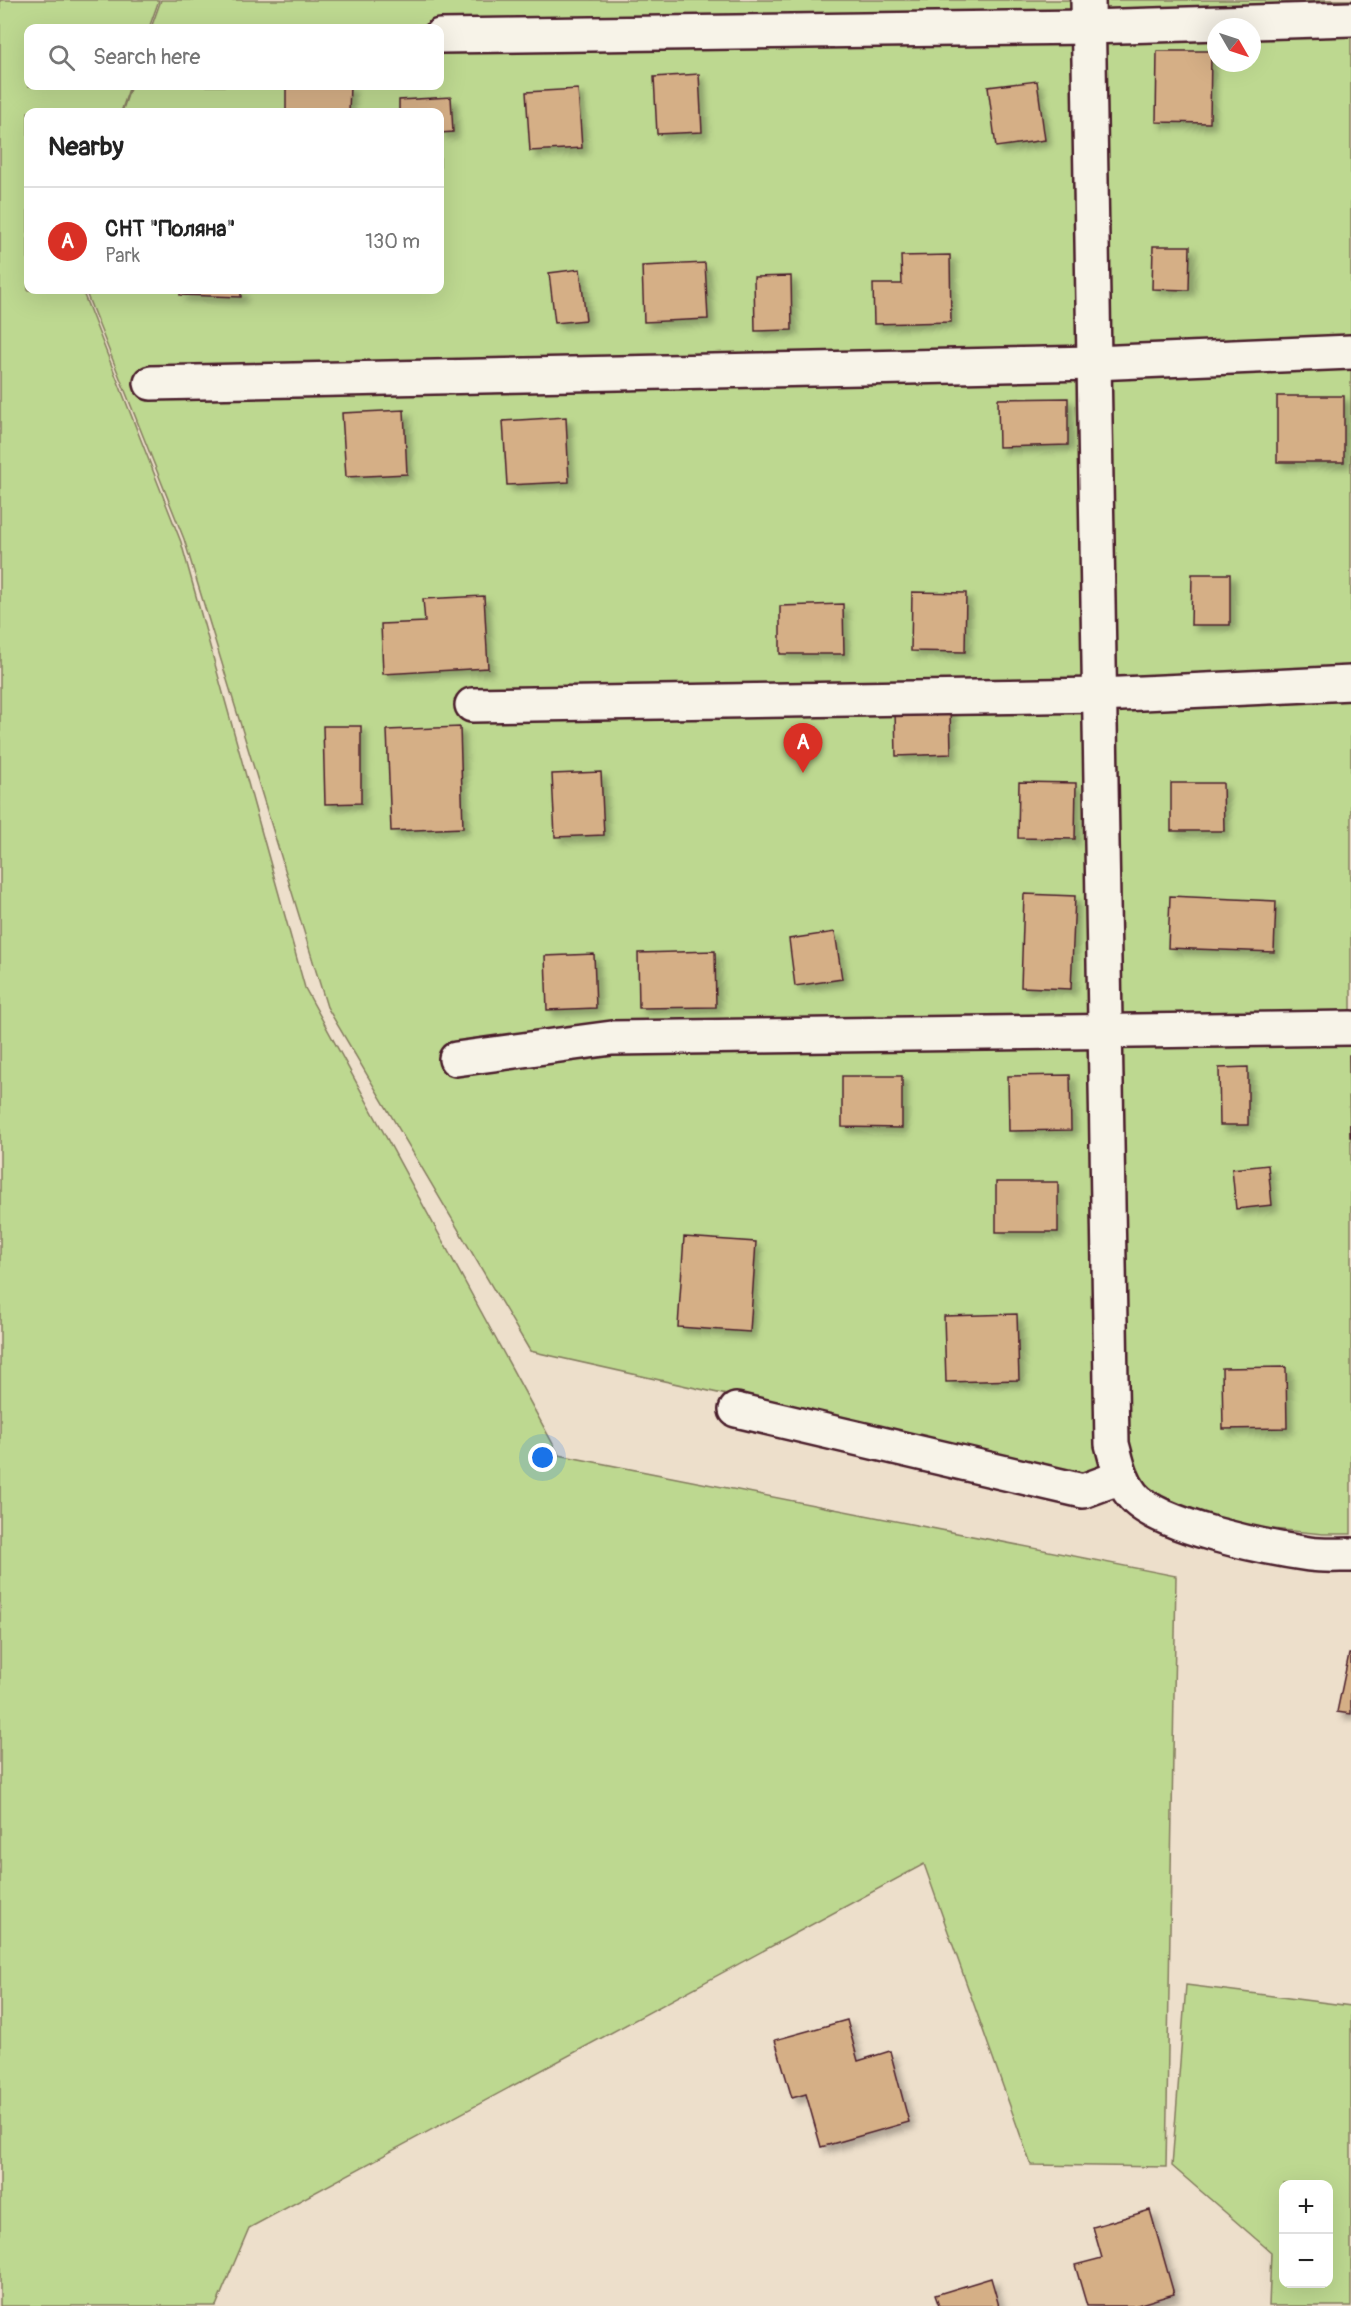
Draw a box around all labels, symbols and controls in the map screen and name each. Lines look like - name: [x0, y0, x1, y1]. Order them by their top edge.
- north arrow: [1207, 18, 1261, 72]
- search box: [24, 24, 444, 90]
- icon: search: [45, 41, 78, 74]
- text: Search here: [93, 43, 200, 71]
- text: Nearby: [48, 131, 124, 163]
- text: СНТ "Поляна": [105, 215, 235, 243]
- text: A: [61, 229, 74, 254]
- text: 130 m: [365, 229, 420, 254]
- text: Park: [105, 243, 140, 268]
- pin: A: [784, 724, 822, 773]
- your location: [528, 1443, 557, 1472]
- map controls: [1279, 2180, 1333, 2288]
- button: +: [1279, 2180, 1333, 2234]
- button: −: [1279, 2234, 1333, 2288]

